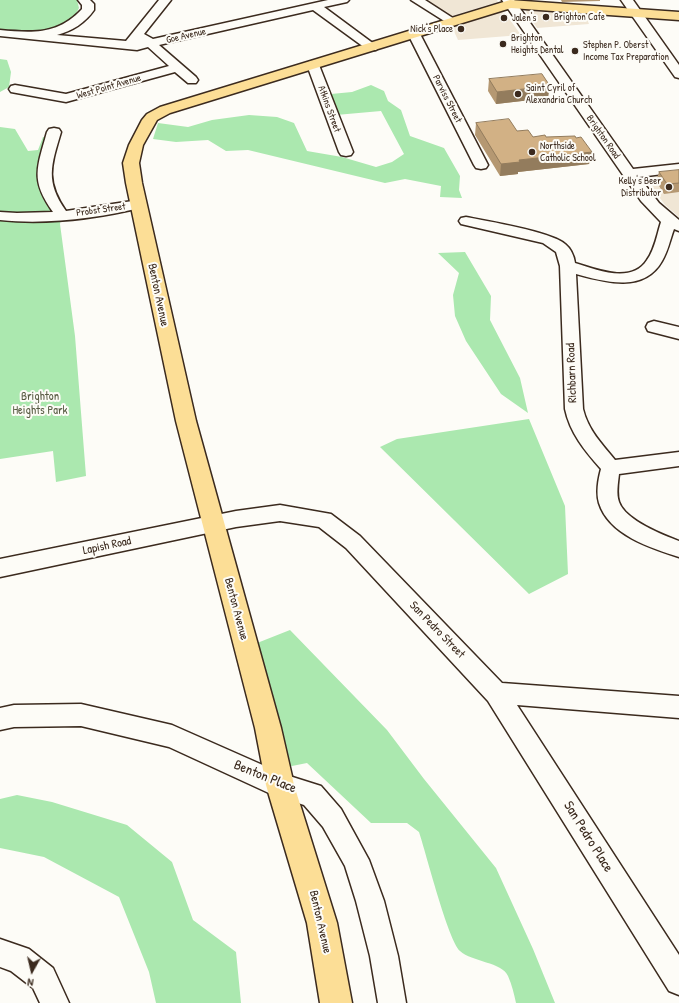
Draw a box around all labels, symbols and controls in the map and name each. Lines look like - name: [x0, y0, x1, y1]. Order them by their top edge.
- place label: Brighton Cafe: [554, 11, 605, 23]
- place label: Jalen's: [512, 12, 536, 24]
- marker: Brighton Cafe: [541, 12, 551, 22]
- marker: Jalen's: [499, 13, 509, 23]
- place label: Nick's Place: [410, 23, 453, 35]
- marker: Nick's Place: [456, 24, 466, 34]
- street label: Goe Avenue: [165, 26, 207, 46]
- place label: Brighton Heights Dental: [511, 32, 563, 56]
- marker: Brighton Heights Dental: [498, 39, 508, 49]
- place label: Stephen P. Oberst Income Tax Preparation: [583, 39, 669, 62]
- marker: Stephen P. Oberst Income Tax Preparation: [570, 46, 580, 56]
- street label: West Point Avenue: [75, 72, 143, 102]
- street label: Parviss Street: [430, 73, 464, 125]
- place label: Saint Cyril of Alexandria Church: [526, 82, 592, 106]
- street label: Atkins Street: [315, 84, 343, 134]
- marker: Saint Cyril of Alexandria Church: [513, 89, 523, 99]
- street label: Brighton Road: [584, 113, 622, 161]
- place label: Northside Catholic School: [540, 140, 596, 164]
- marker: Northside Catholic School: [527, 147, 537, 157]
- place label: Kelly's Beer Distributor: [619, 175, 661, 198]
- marker: Kelly's Beer Distributor: [664, 182, 674, 192]
- street label: Probst Street: [76, 201, 126, 219]
- street label: Benton Avenue: [144, 262, 172, 328]
- street label: Richbarn Road: [564, 343, 580, 403]
- park label: Brighton Heights Park: [12, 390, 68, 418]
- street label: Lapish Road: [81, 534, 133, 558]
- street label: Benton Avenue: [221, 576, 251, 642]
- street label: San Pedro Street: [406, 598, 468, 662]
- street label: Benton Place: [231, 757, 299, 797]
- street label: San Pedro Place: [560, 798, 616, 876]
- street label: Benton Avenue: [306, 889, 334, 955]
- north arrow: [12, 951, 52, 991]
- text: N: [26, 976, 34, 990]

